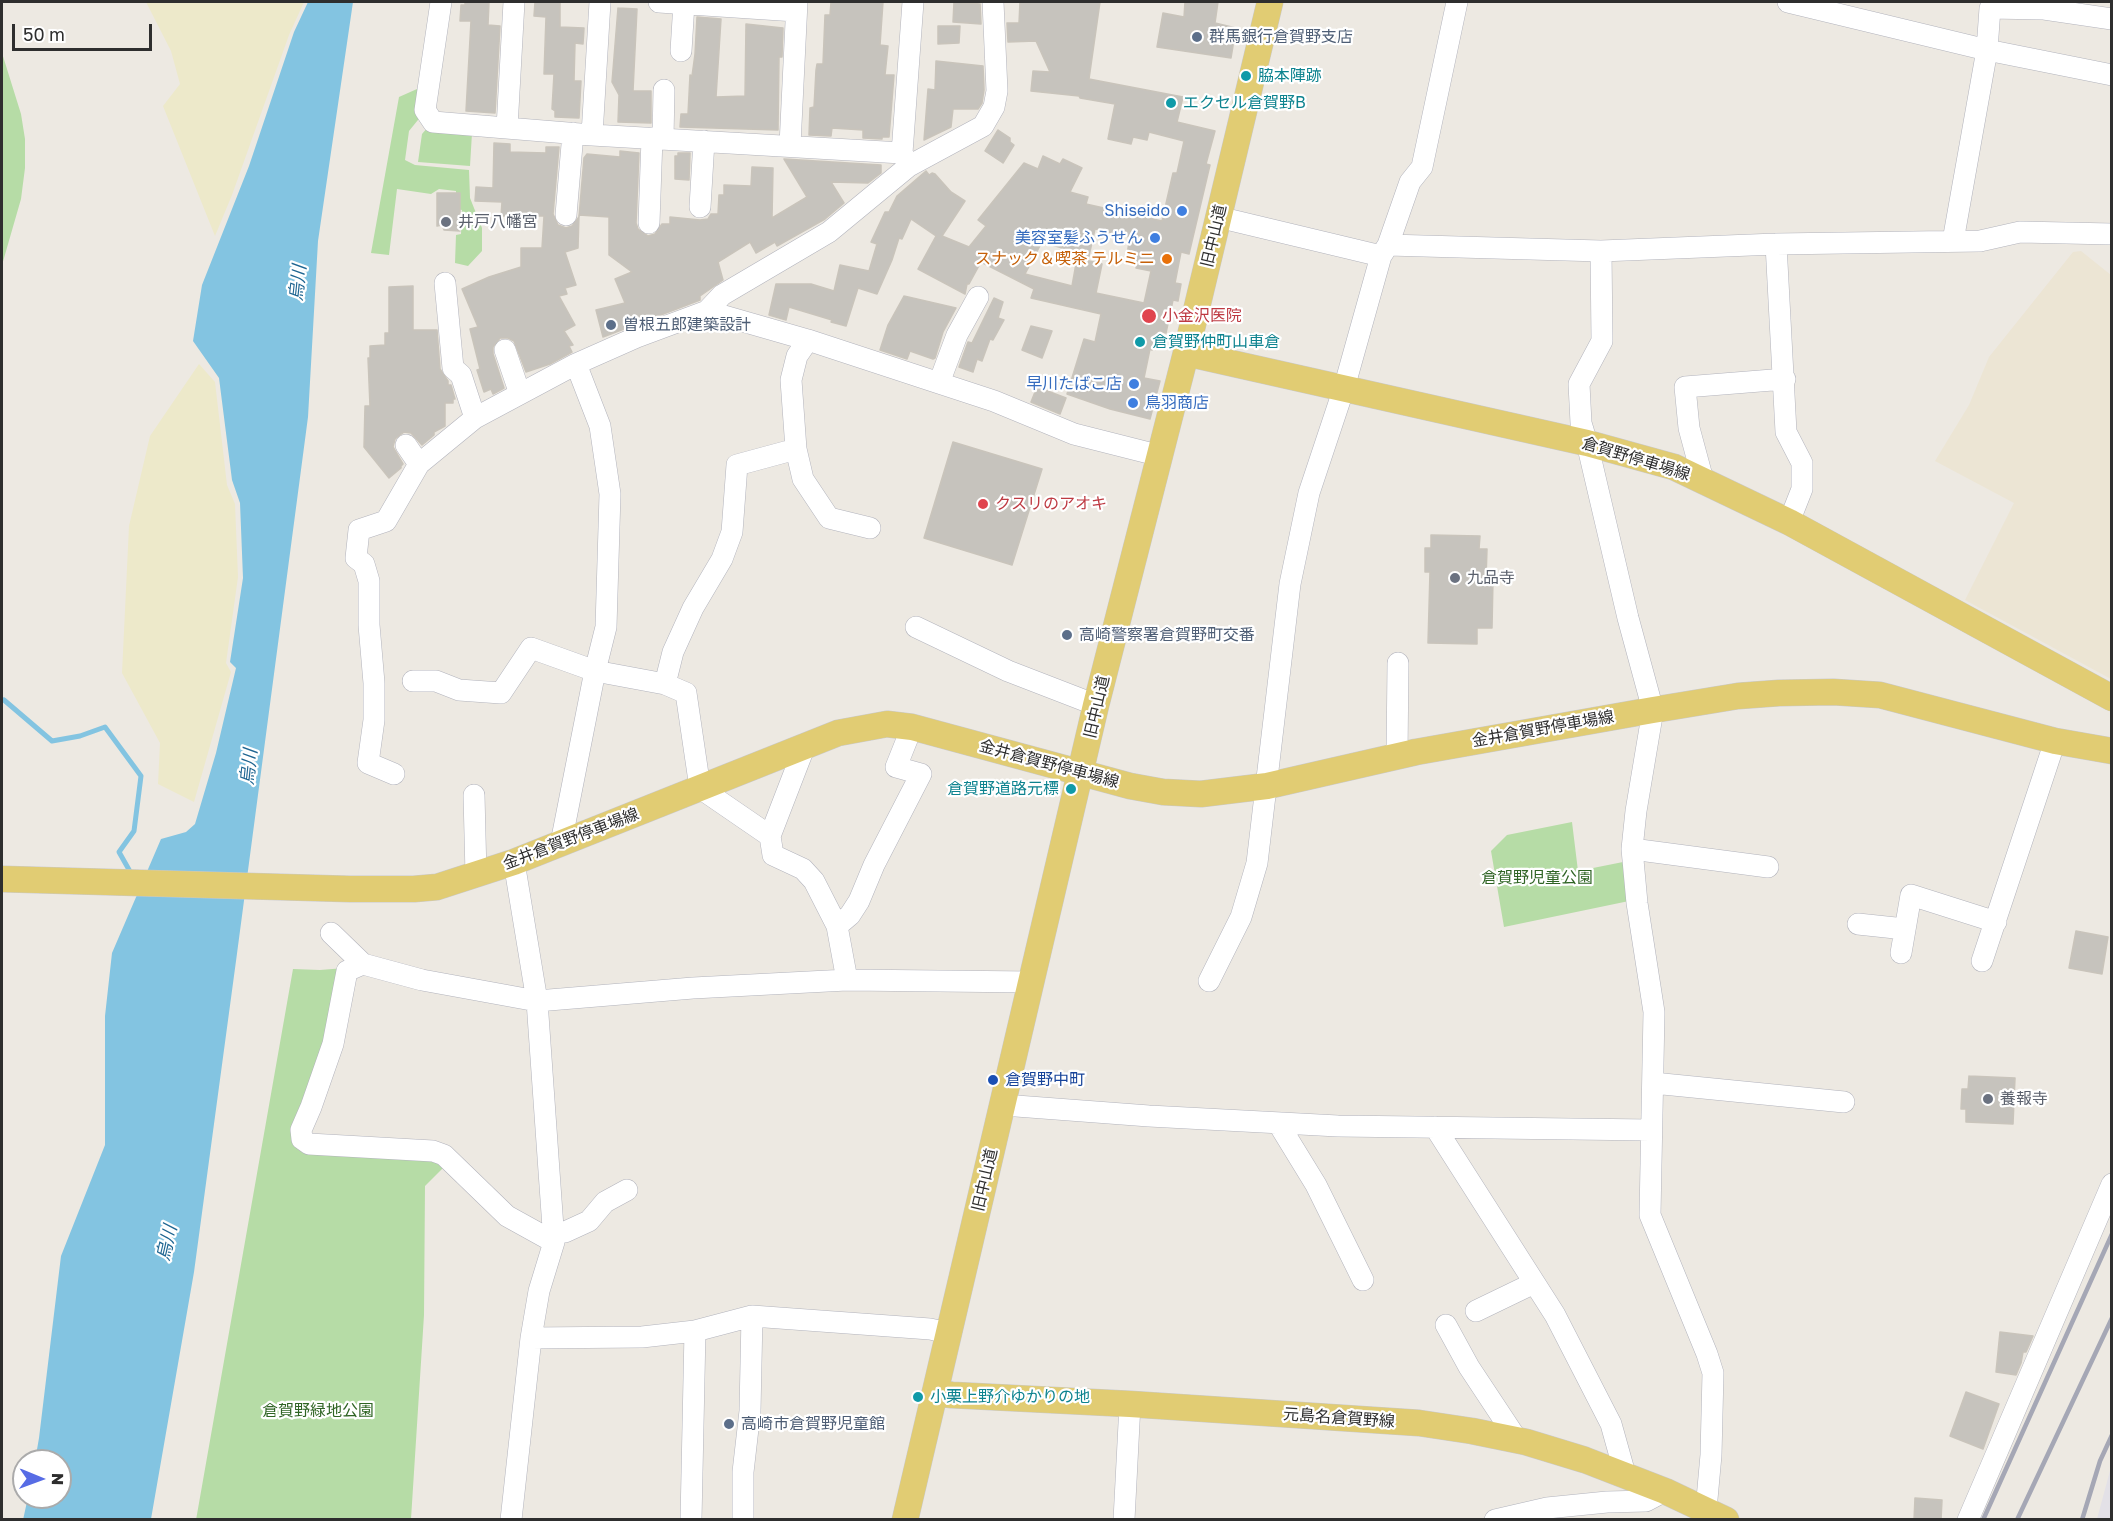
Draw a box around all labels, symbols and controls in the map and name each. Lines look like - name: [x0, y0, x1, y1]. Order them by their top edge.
- scale bar: [15, 12, 154, 50]
- text: 50 m: [23, 23, 65, 45]
- place label: 群馬銀行倉賀野支店: [1209, 27, 1353, 47]
- marker: 群馬銀行倉賀野支店: [1190, 30, 1204, 44]
- place label: 脇本陣跡: [1258, 66, 1322, 86]
- marker: 脇本陣跡: [1239, 69, 1253, 83]
- place label: エクセル倉賀野B: [1183, 93, 1306, 113]
- marker: エクセル倉賀野B: [1164, 96, 1178, 110]
- place label: Shiseido: [1104, 201, 1170, 221]
- street label: 旧中山道: [1197, 203, 1231, 269]
- marker: Shiseido: [1175, 204, 1189, 218]
- place label: 井戸八幡宮: [458, 212, 538, 232]
- marker: 井戸八幡宮: [439, 215, 453, 229]
- place label: 美容室髪ふうせん: [1015, 228, 1143, 248]
- marker: 美容室髪ふうせん: [1148, 231, 1162, 245]
- place label: スナック＆喫茶 テルミニ: [975, 249, 1155, 269]
- marker: スナック＆喫茶 テルミニ: [1160, 252, 1174, 266]
- water label: 烏川: [285, 264, 311, 302]
- place label: 小金沢医院: [1162, 306, 1242, 326]
- marker: 小金沢医院: [1140, 307, 1158, 325]
- place label: 曽根五郎建築設計: [623, 315, 751, 335]
- marker: 曽根五郎建築設計: [604, 318, 618, 332]
- place label: 倉賀野仲町山車倉: [1152, 332, 1280, 352]
- marker: 倉賀野仲町山車倉: [1133, 335, 1147, 349]
- place label: 早川たばこ店: [1026, 374, 1122, 394]
- marker: 早川たばこ店: [1127, 377, 1141, 391]
- place label: 鳥羽商店: [1145, 393, 1209, 413]
- marker: 鳥羽商店: [1126, 396, 1140, 410]
- street label: 倉賀野停車場線: [1580, 433, 1692, 485]
- place label: クスリのアオキ: [995, 494, 1107, 514]
- marker: クスリのアオキ: [976, 497, 990, 511]
- place label: 九品寺: [1467, 568, 1515, 588]
- marker: 九品寺: [1448, 571, 1462, 585]
- place label: 高崎警察署倉賀野町交番: [1079, 625, 1255, 645]
- marker: 高崎警察署倉賀野町交番: [1060, 628, 1074, 642]
- street label: 旧中山道: [1080, 674, 1114, 740]
- street label: 金井倉賀野停車場線: [1470, 707, 1616, 751]
- street label: 金井倉賀野停車場線: [977, 736, 1121, 792]
- water label: 烏川: [236, 748, 262, 786]
- place label: 倉賀野道路元標: [947, 779, 1059, 799]
- marker: 倉賀野道路元標: [1064, 782, 1078, 796]
- street label: 金井倉賀野停車場線: [500, 804, 642, 874]
- park label: 倉賀野児童公園: [1481, 868, 1593, 888]
- place label: 倉賀野中町: [1005, 1070, 1085, 1090]
- marker: 倉賀野中町: [986, 1073, 1000, 1087]
- place label: 養報寺: [2000, 1089, 2048, 1109]
- marker: 養報寺: [1981, 1092, 1995, 1106]
- street label: 旧中山道: [968, 1147, 1002, 1213]
- water label: 烏川: [152, 1223, 182, 1263]
- place label: 小栗上野介ゆかりの地: [930, 1387, 1090, 1407]
- marker: 小栗上野介ゆかりの地: [911, 1390, 925, 1404]
- park label: 倉賀野緑地公園: [262, 1401, 374, 1421]
- street label: 元島名倉賀野線: [1282, 1405, 1396, 1431]
- place label: 高崎市倉賀野児童館: [741, 1414, 885, 1434]
- marker: 高崎市倉賀野児童館: [722, 1417, 736, 1431]
- north arrow: [12, 1449, 72, 1509]
- text: N: [48, 1473, 68, 1486]

